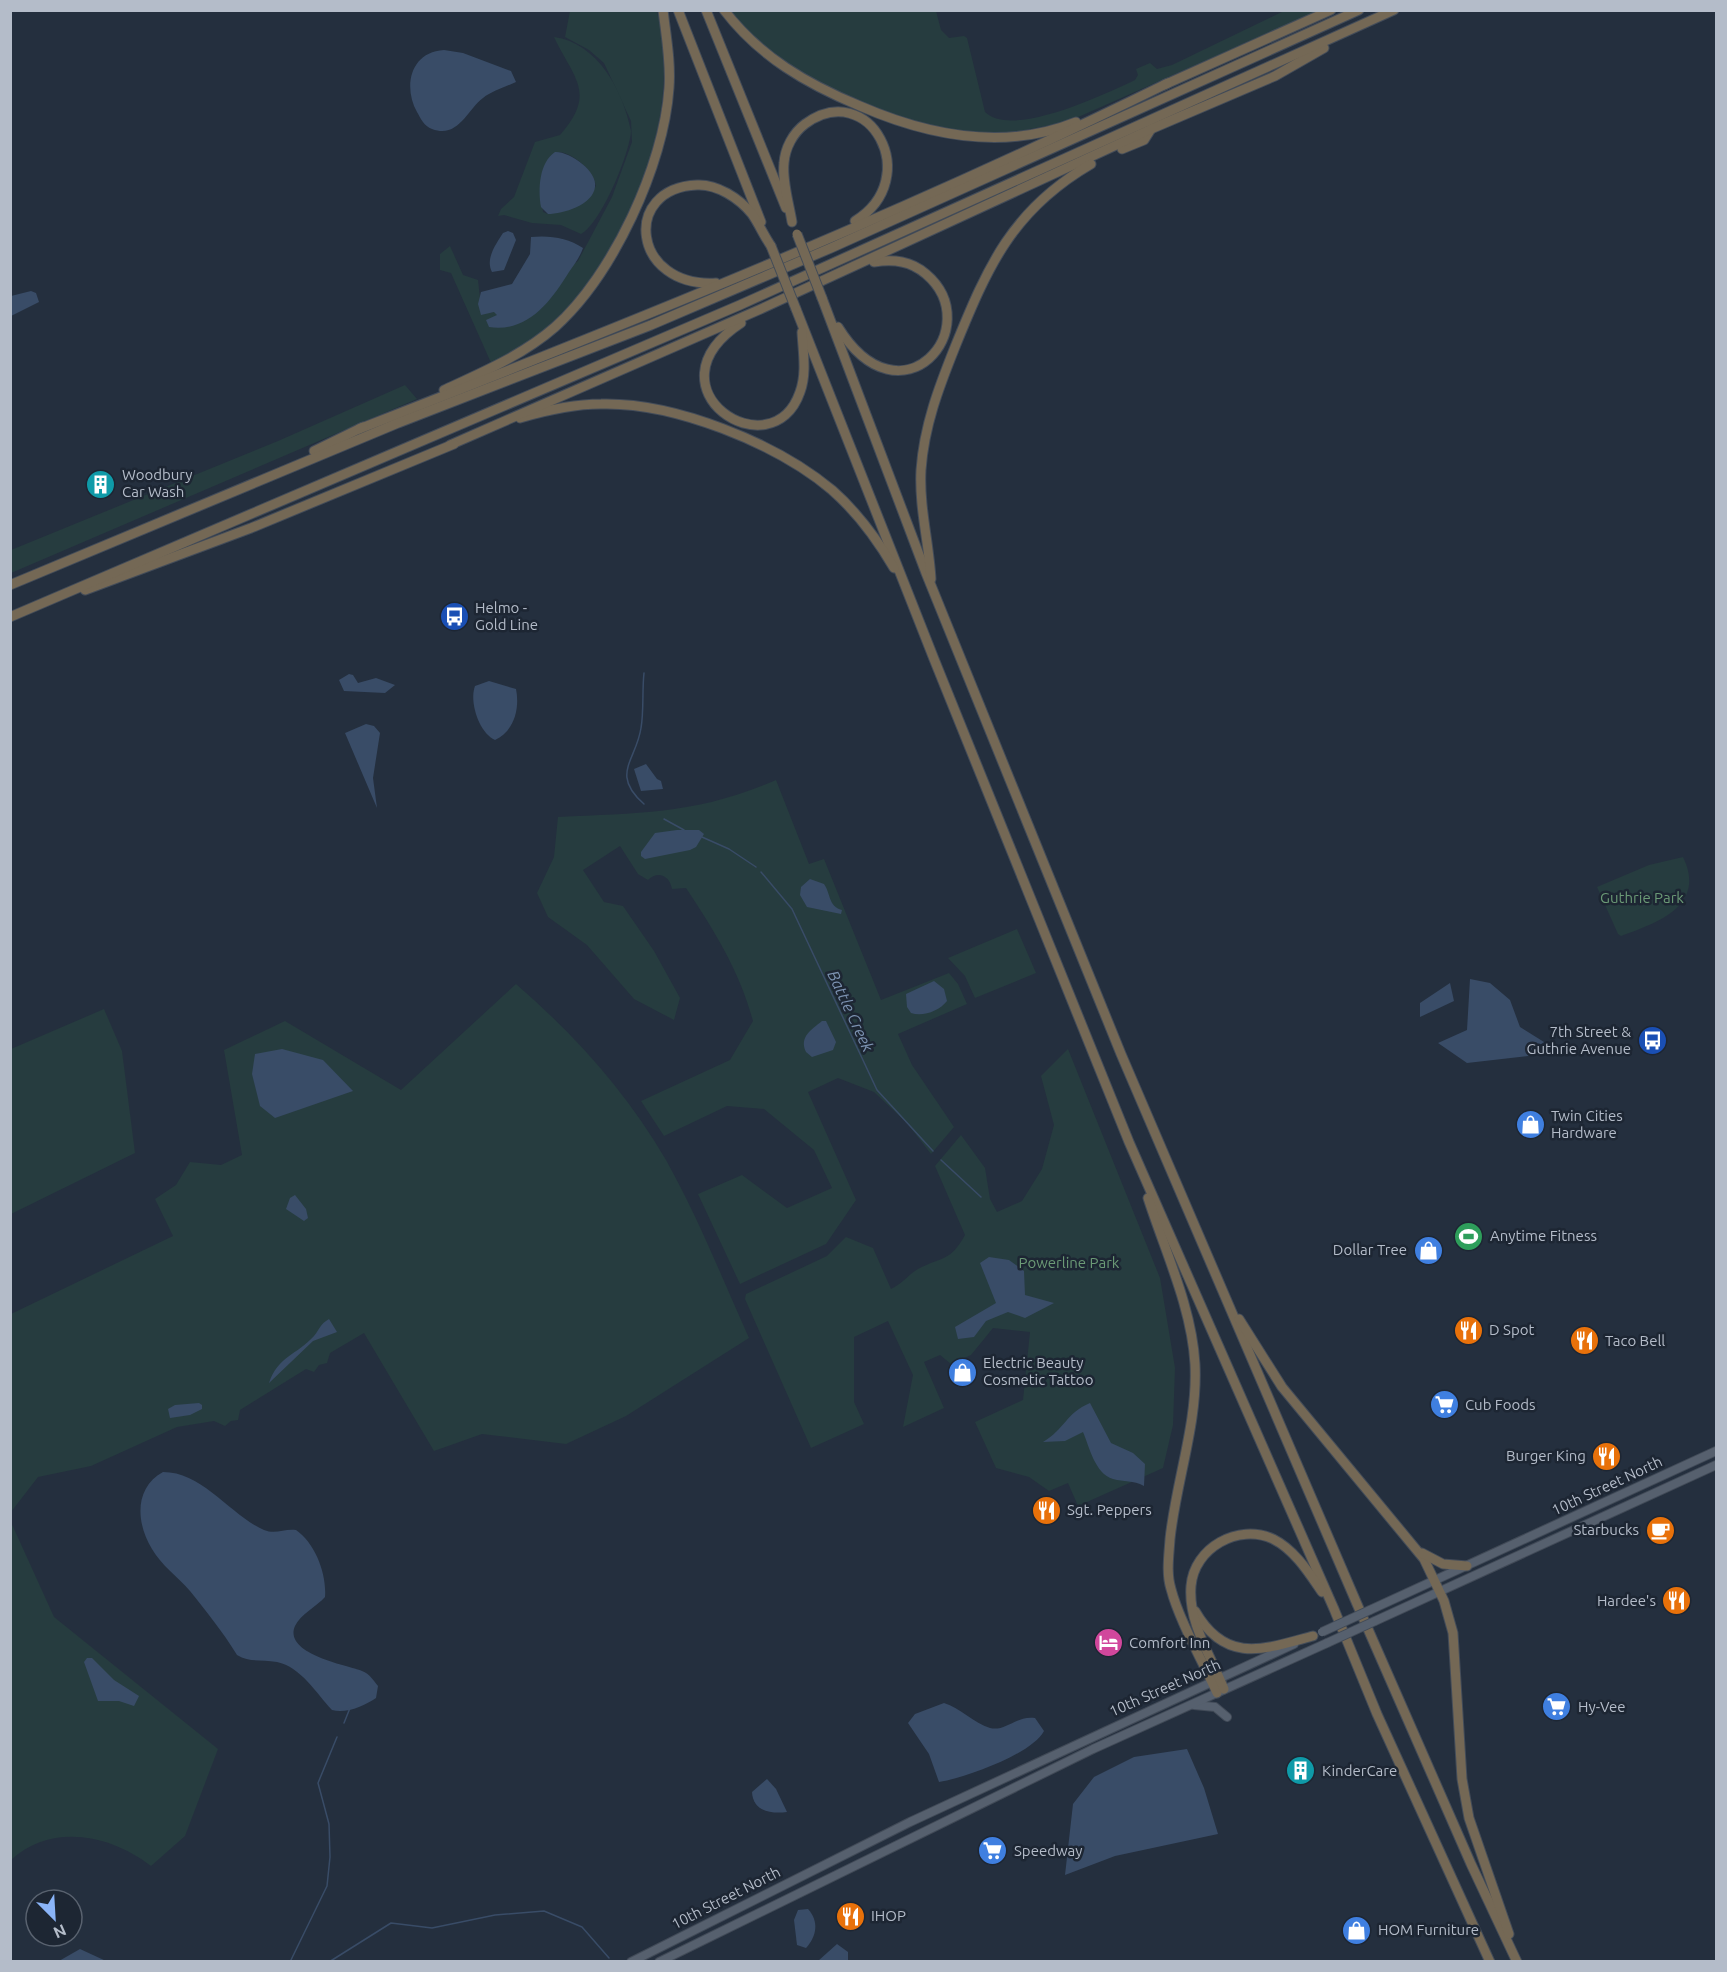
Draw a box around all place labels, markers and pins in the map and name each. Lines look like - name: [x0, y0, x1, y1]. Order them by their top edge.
- place label: Woodbury Car Wash: [122, 466, 193, 500]
- building icon: Woodbury Car Wash: [85, 468, 117, 500]
- place label: Helmo - Gold Line: [475, 599, 538, 633]
- bus stop icon: Helmo - Gold Line: [438, 601, 470, 633]
- place label: 7th Street & Guthrie Avenue: [1526, 1023, 1631, 1057]
- bus stop icon: 7th Street & Guthrie Avenue: [1636, 1025, 1668, 1057]
- place label: Twin Cities Hardware: [1551, 1107, 1623, 1141]
- shop icon: Twin Cities Hardware: [1514, 1109, 1546, 1141]
- sports icon: Anytime Fitness: [1453, 1220, 1485, 1252]
- place label: Anytime Fitness: [1490, 1227, 1597, 1244]
- shop icon: Dollar Tree: [1412, 1234, 1444, 1266]
- place label: Dollar Tree: [1333, 1241, 1407, 1258]
- restaurant icon: D Spot: [1452, 1314, 1484, 1346]
- place label: D Spot: [1489, 1321, 1534, 1338]
- restaurant icon: Taco Bell: [1568, 1325, 1600, 1357]
- place label: Taco Bell: [1605, 1332, 1665, 1349]
- place label: Electric Beauty Cosmetic Tattoo: [983, 1354, 1093, 1388]
- shop icon: Electric Beauty Cosmetic Tattoo: [946, 1356, 978, 1388]
- supermarket icon: Cub Foods: [1428, 1389, 1460, 1421]
- place label: Cub Foods: [1465, 1396, 1536, 1413]
- restaurant icon: Burger King: [1591, 1440, 1623, 1472]
- place label: Burger King: [1506, 1447, 1586, 1464]
- restaurant icon: Sgt. Peppers: [1030, 1494, 1062, 1526]
- place label: Sgt. Peppers: [1067, 1501, 1152, 1518]
- cafe icon: Starbucks: [1644, 1514, 1676, 1546]
- place label: Starbucks: [1573, 1521, 1639, 1538]
- restaurant icon: Hardee's: [1661, 1585, 1693, 1617]
- place label: Hardee's: [1597, 1592, 1656, 1609]
- hotel icon: Comfort Inn: [1092, 1627, 1124, 1659]
- place label: Comfort Inn: [1129, 1634, 1210, 1651]
- supermarket icon: Hy-Vee: [1541, 1691, 1573, 1723]
- place label: Hy-Vee: [1578, 1698, 1626, 1715]
- building icon: KinderCare: [1285, 1755, 1317, 1787]
- place label: KinderCare: [1322, 1762, 1397, 1779]
- supermarket icon: Speedway: [977, 1835, 1009, 1867]
- place label: Speedway: [1014, 1842, 1083, 1859]
- restaurant icon: IHOP: [834, 1900, 866, 1932]
- place label: IHOP: [871, 1907, 906, 1924]
- shop icon: HOM Furniture: [1341, 1914, 1373, 1946]
- place label: HOM Furniture: [1378, 1921, 1479, 1938]

